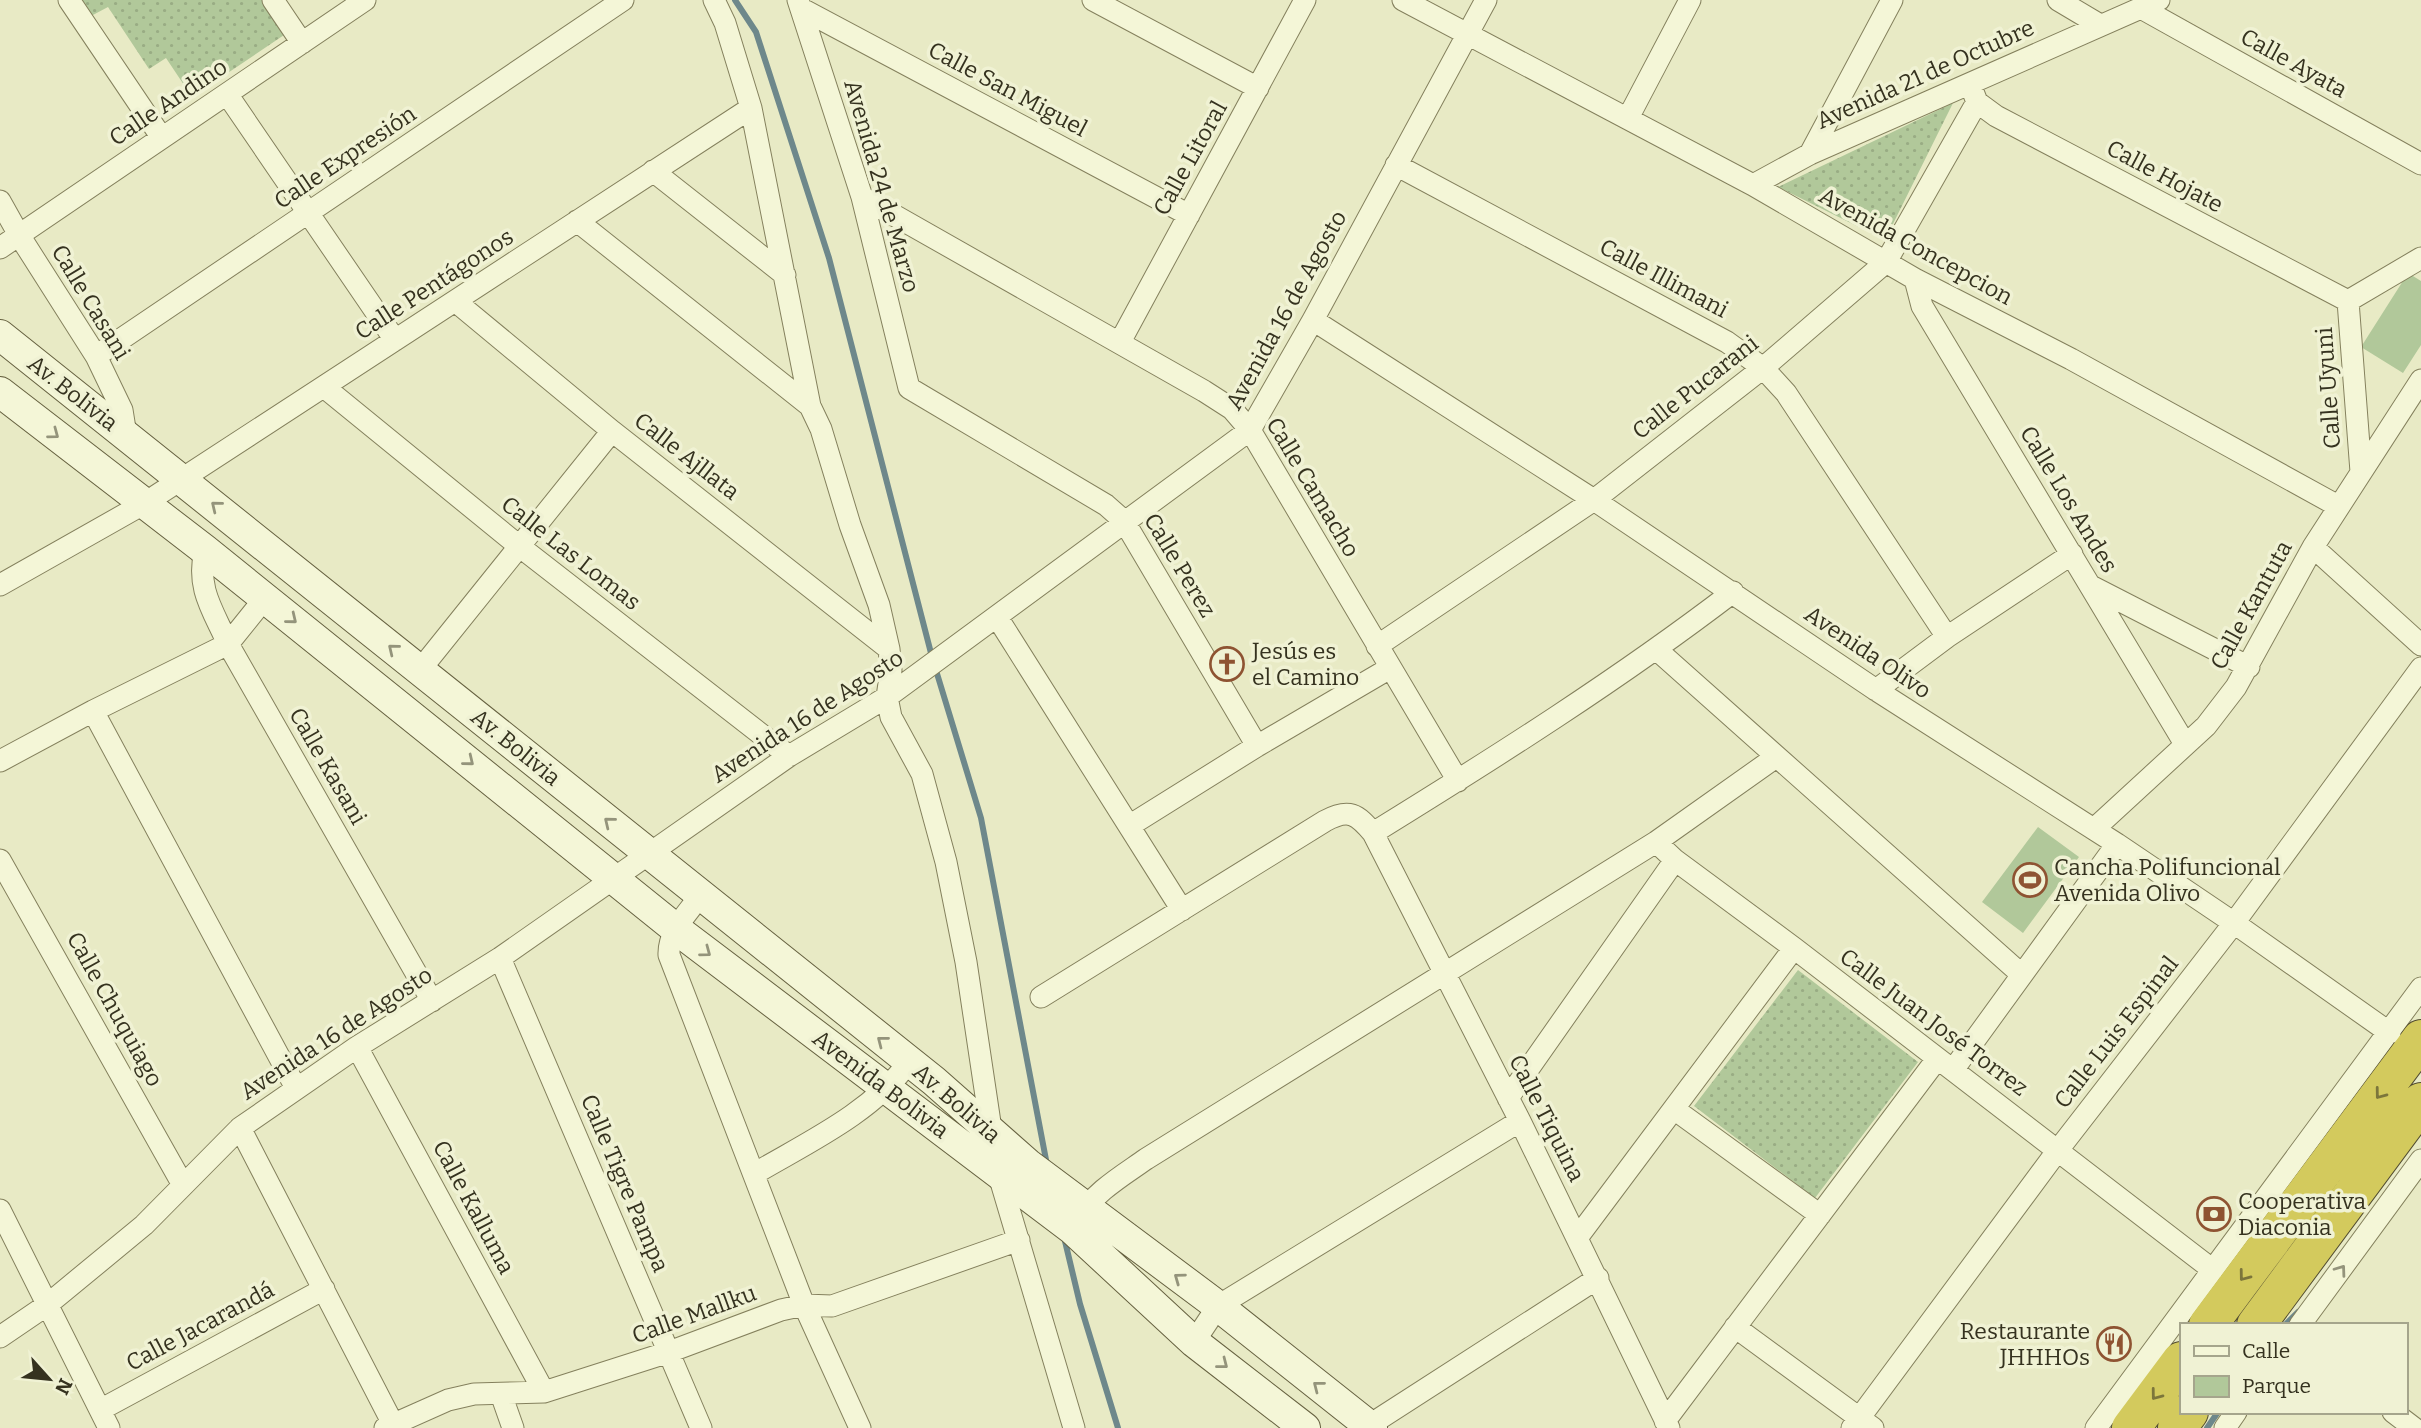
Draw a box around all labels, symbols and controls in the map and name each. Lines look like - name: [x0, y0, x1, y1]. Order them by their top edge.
- street label: Avenida 21 de Octubre: [1812, 13, 2038, 135]
- street label: Calle Ayata: [2236, 22, 2352, 104]
- street label: Calle San Miguel: [924, 35, 1093, 143]
- street label: Calle Andino: [104, 52, 232, 152]
- street label: Avenida 24 de Marzo: [838, 76, 926, 296]
- street label: Calle Litoral: [1147, 96, 1233, 220]
- street label: Calle Expresión: [269, 99, 422, 215]
- street label: Calle Hojate: [2102, 134, 2228, 218]
- street label: Avenida Concepcion: [1814, 181, 2018, 311]
- street label: Avenida 16 de Agosto: [1220, 206, 1352, 414]
- street label: Calle Pentágonos: [350, 222, 518, 346]
- street label: Calle Illimani: [1595, 232, 1733, 324]
- street label: Calle Casani: [46, 239, 136, 365]
- street label: Calle Uyuni: [2310, 326, 2346, 450]
- street label: Calle Pucarani: [1626, 329, 1764, 445]
- street label: Av. Bolivia: [22, 349, 124, 437]
- street label: Calle Ajllata: [629, 406, 745, 506]
- street label: Calle Camacho: [1260, 412, 1366, 562]
- street label: Calle Los Andes: [2014, 421, 2124, 577]
- one-way arrow: [47, 425, 59, 438]
- street label: Calle Las Lomas: [496, 490, 646, 616]
- one-way arrow: [211, 502, 223, 515]
- street label: Calle Perez: [1138, 508, 1222, 622]
- street label: Calle Kantuta: [2204, 535, 2298, 674]
- street label: Avenida Olivo: [1800, 599, 1936, 705]
- one-way arrow: [283, 611, 296, 623]
- place label: Jesús es el Camino: [1251, 637, 1359, 691]
- street label: Avenida 16 de Agosto: [706, 643, 908, 789]
- one-way arrow: [389, 644, 401, 657]
- church icon: Jesús es el Camino: [1208, 645, 1246, 683]
- street label: Av. Bolivia: [466, 702, 567, 792]
- street label: Calle Kasani: [283, 703, 373, 830]
- one-way arrow: [461, 753, 474, 766]
- one-way arrow: [604, 818, 617, 830]
- place label: Cancha Polifuncional Avenida Olivo: [2054, 853, 2281, 907]
- sports icon: Cancha Polifuncional Avenida Olivo: [2011, 861, 2049, 899]
- street label: Calle Chuquiago: [61, 927, 169, 1091]
- street label: Calle Juan José Torrez: [1834, 942, 2034, 1102]
- one-way arrow: [698, 944, 711, 956]
- street label: Calle Luis Espinal: [2048, 950, 2184, 1114]
- street label: Avenida 16 de Agosto: [235, 960, 437, 1106]
- street label: Avenida Bolivia: [807, 1024, 955, 1145]
- one-way arrow: [877, 1036, 890, 1049]
- street label: Calle Tiquina: [1503, 1050, 1591, 1187]
- street label: Av. Bolivia: [907, 1057, 1007, 1149]
- one-way arrow: [2376, 1086, 2389, 1098]
- street label: Calle Tigre Pampa: [575, 1090, 675, 1277]
- street label: Calle Kalluma: [427, 1135, 521, 1279]
- place label: Cooperativa Diaconia: [2238, 1187, 2366, 1241]
- bank icon: Cooperativa Diaconia: [2195, 1195, 2233, 1233]
- one-way arrow: [2333, 1265, 2345, 1278]
- one-way arrow: [2240, 1268, 2253, 1281]
- one-way arrow: [1174, 1273, 1187, 1286]
- street label: Calle Jacarandá: [121, 1275, 279, 1377]
- street label: Calle Mallku: [628, 1279, 760, 1349]
- place label: Restaurante JHHHOs: [1960, 1317, 2090, 1371]
- legend: [2180, 1323, 2407, 1414]
- restaurant icon: Restaurante JHHHOs: [2095, 1325, 2133, 1363]
- text: Calle: [2242, 1338, 2290, 1364]
- north arrow: [14, 1344, 84, 1414]
- one-way arrow: [1215, 1356, 1228, 1369]
- text: Parque: [2242, 1373, 2311, 1399]
- text: N: [50, 1375, 77, 1399]
- one-way arrow: [1314, 1381, 1326, 1394]
- one-way arrow: [2152, 1387, 2165, 1399]

